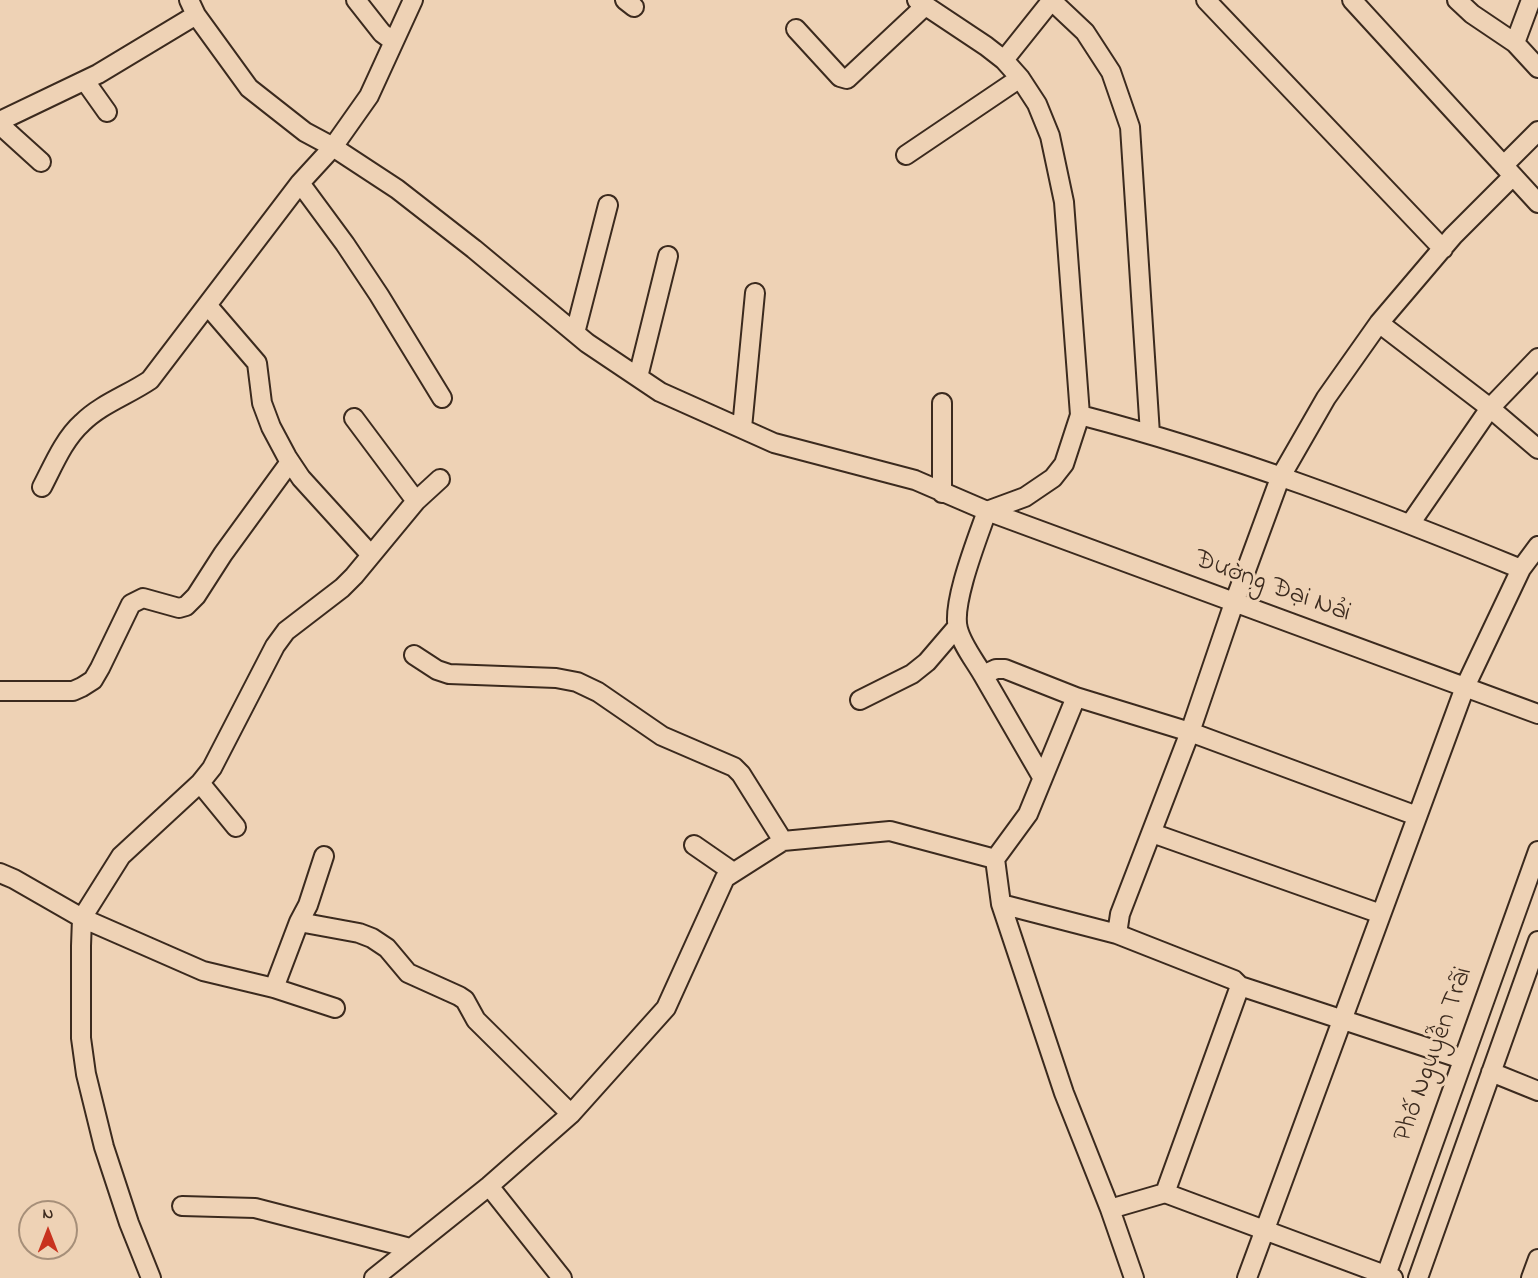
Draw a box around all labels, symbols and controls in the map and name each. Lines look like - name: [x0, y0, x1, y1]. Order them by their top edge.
- street label: Đường Đại Nải: [1189, 545, 1355, 631]
- street label: Phố Nguyễn Trãi: [1388, 963, 1482, 1147]
- north arrow: [18, 1200, 78, 1260]
- text: N: [43, 1202, 53, 1226]

